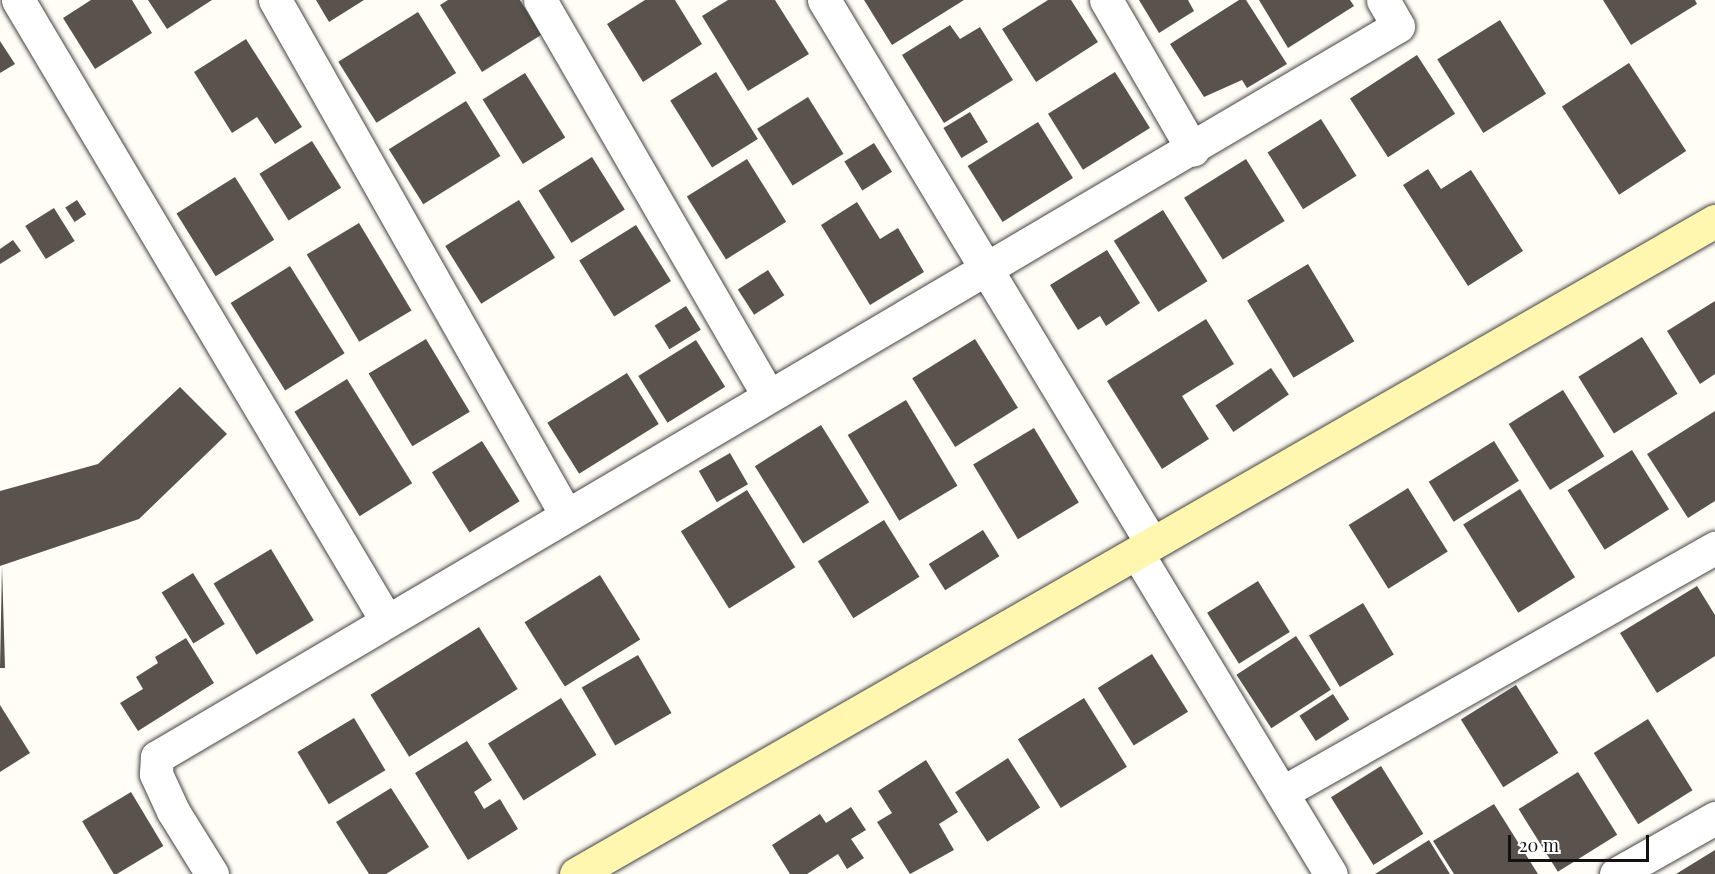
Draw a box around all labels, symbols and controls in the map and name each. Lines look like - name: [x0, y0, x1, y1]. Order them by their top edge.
- scale bar: [1511, 823, 1652, 861]
- text: 20 m: [1519, 833, 1559, 857]

